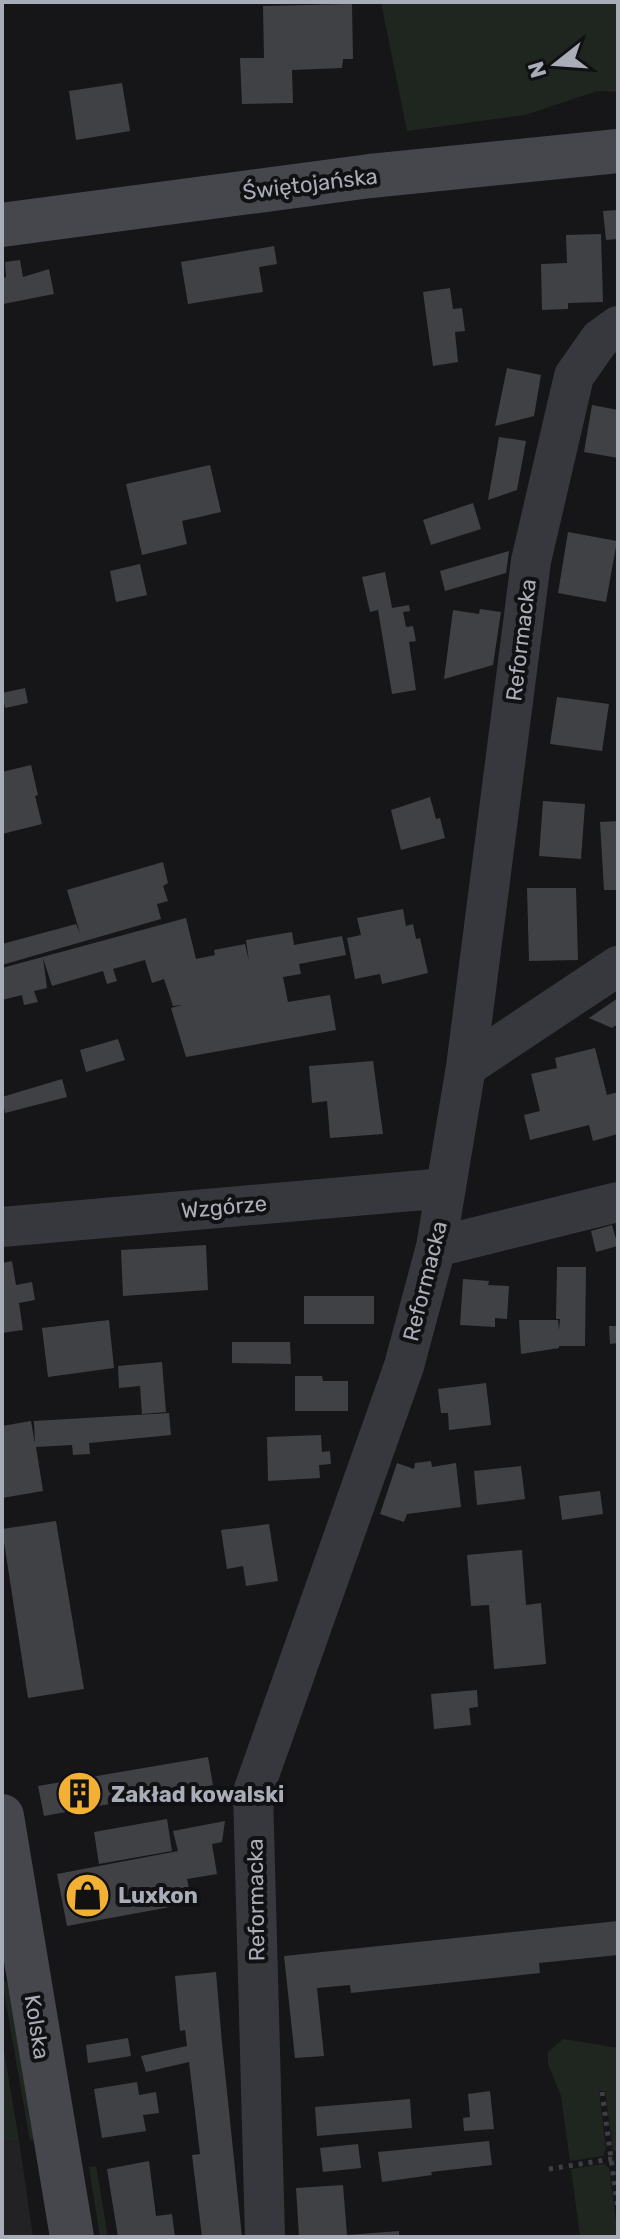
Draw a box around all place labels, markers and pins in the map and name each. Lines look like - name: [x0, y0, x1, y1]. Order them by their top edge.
- building icon: Zakład kowalski: [56, 1770, 104, 1818]
- place label: Zakład kowalski: [111, 1781, 284, 1808]
- shop icon: Luxkon: [63, 1871, 111, 1919]
- place label: Luxkon: [118, 1882, 198, 1909]

